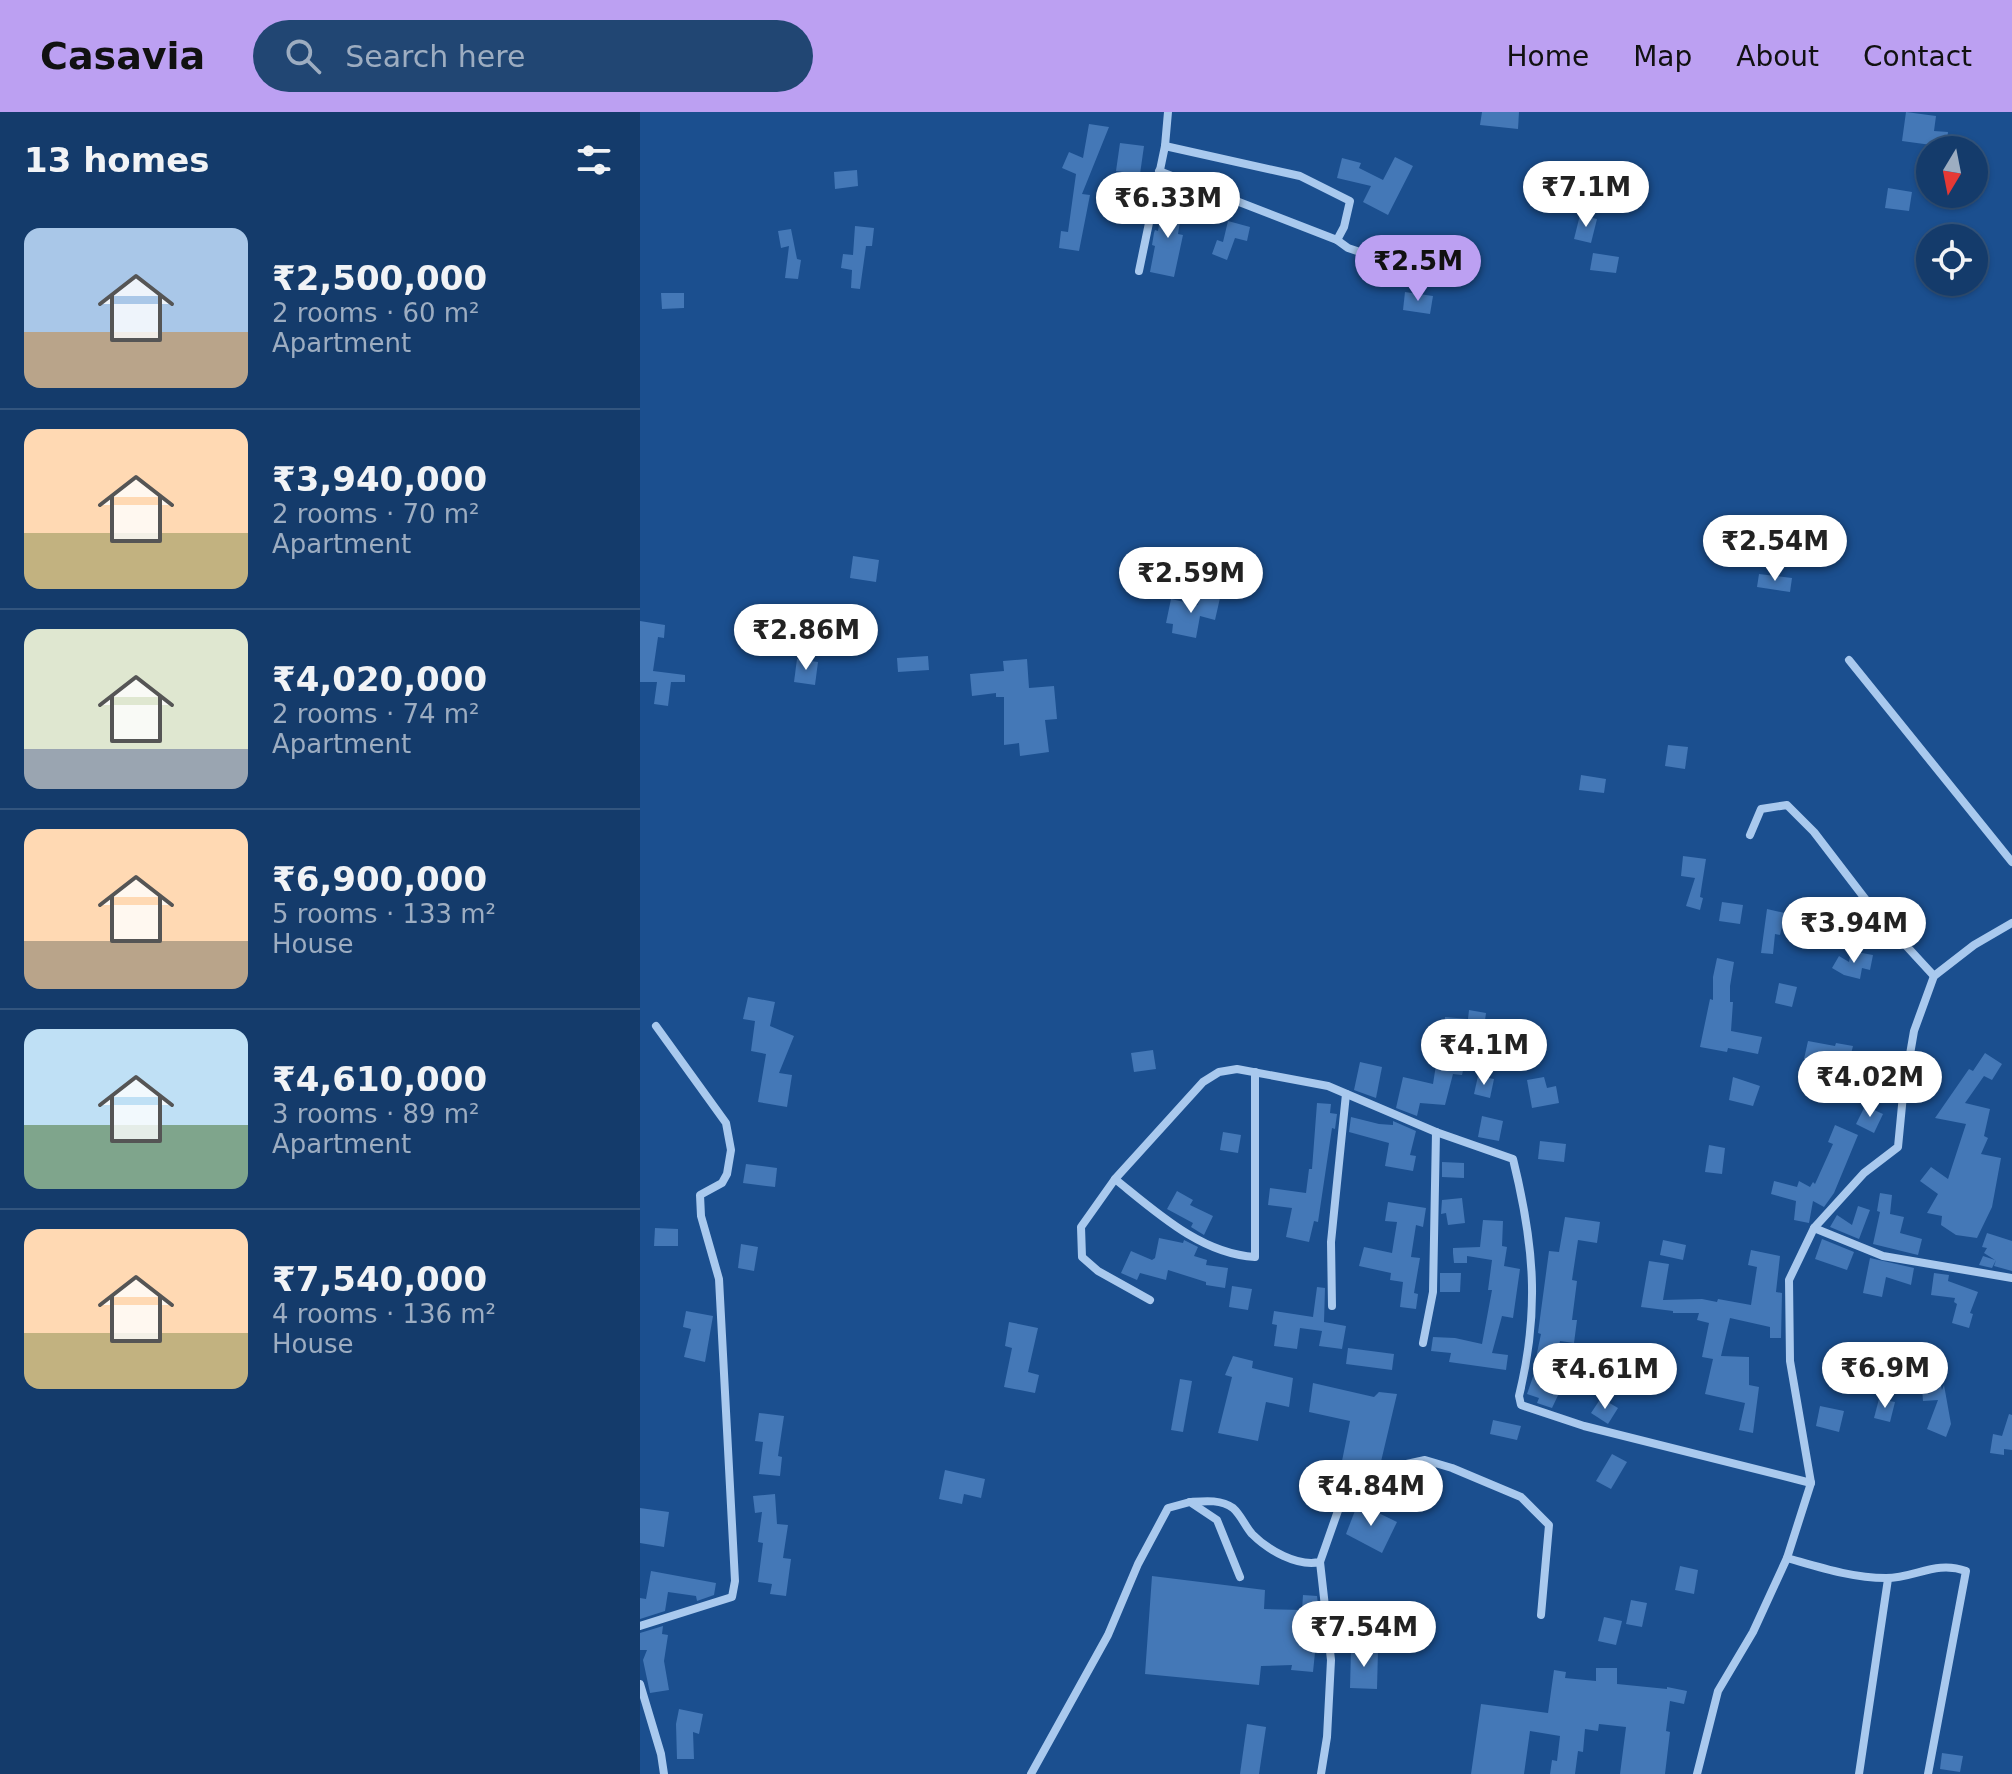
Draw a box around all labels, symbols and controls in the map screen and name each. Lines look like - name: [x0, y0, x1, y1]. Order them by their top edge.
- search box: [253, 20, 813, 92]
- text: Casavia: [40, 34, 205, 78]
- icon: search: [281, 34, 325, 78]
- text: Search here: [345, 39, 525, 74]
- text: Home: [1506, 40, 1589, 73]
- text: Map: [1633, 40, 1692, 73]
- text: About: [1736, 40, 1819, 73]
- text: Contact: [1863, 40, 1972, 73]
- north arrow: [1916, 136, 1988, 208]
- map controls: [1916, 136, 1988, 296]
- icon: filters: [572, 138, 616, 182]
- text: 13 homes: [24, 140, 209, 180]
- pin: ₹7.1M: [1530, 161, 1642, 229]
- pin: ₹6.33M: [1103, 172, 1233, 240]
- text: ₹7.1M: [1541, 172, 1631, 202]
- text: ₹6.33M: [1114, 183, 1222, 213]
- button: locate: [1916, 224, 1988, 296]
- pin: ₹2.5M: [1362, 235, 1474, 303]
- text: ₹2.5M: [1373, 246, 1463, 276]
- text: ₹2,500,000: [272, 258, 487, 298]
- icon: home: [88, 260, 184, 356]
- text: 2 rooms · 60 m²: [272, 298, 480, 328]
- text: Apartment: [272, 328, 411, 358]
- text: ₹3,940,000: [272, 459, 487, 499]
- icon: home: [88, 461, 184, 557]
- text: 2 rooms · 70 m²: [272, 499, 480, 529]
- pin: ₹2.54M: [1710, 515, 1840, 583]
- text: ₹2.54M: [1721, 526, 1829, 556]
- text: Apartment: [272, 529, 411, 559]
- pin: ₹2.59M: [1126, 547, 1256, 615]
- text: ₹2.59M: [1137, 558, 1245, 588]
- pin: ₹2.86M: [741, 604, 871, 672]
- text: ₹2.86M: [752, 615, 860, 645]
- text: ₹4,020,000: [272, 659, 487, 699]
- icon: home: [88, 661, 184, 757]
- text: 2 rooms · 74 m²: [272, 699, 480, 729]
- text: Apartment: [272, 729, 411, 759]
- text: ₹6,900,000: [272, 859, 487, 899]
- icon: home: [88, 861, 184, 957]
- pin: ₹3.94M: [1789, 897, 1919, 965]
- text: 5 rooms · 133 m²: [272, 899, 496, 929]
- text: ₹3.94M: [1800, 908, 1908, 938]
- text: House: [272, 929, 353, 959]
- pin: ₹4.1M: [1428, 1019, 1540, 1087]
- text: ₹4.1M: [1439, 1030, 1529, 1060]
- pin: ₹4.02M: [1805, 1051, 1935, 1119]
- text: ₹4,610,000: [272, 1059, 487, 1099]
- icon: home: [88, 1061, 184, 1157]
- text: ₹4.02M: [1816, 1062, 1924, 1092]
- text: 3 rooms · 89 m²: [272, 1099, 480, 1129]
- text: Apartment: [272, 1129, 411, 1159]
- text: ₹7,540,000: [272, 1259, 487, 1299]
- icon: home: [88, 1261, 184, 1357]
- text: 4 rooms · 136 m²: [272, 1299, 496, 1329]
- text: House: [272, 1329, 353, 1359]
- pin: ₹6.9M: [1829, 1342, 1941, 1410]
- pin: ₹4.61M: [1540, 1343, 1670, 1411]
- text: ₹6.9M: [1840, 1353, 1930, 1383]
- text: ₹4.61M: [1551, 1354, 1659, 1384]
- pin: ₹4.84M: [1306, 1460, 1436, 1528]
- text: ₹4.84M: [1317, 1471, 1425, 1501]
- pin: ₹7.54M: [1299, 1601, 1429, 1669]
- text: ₹7.54M: [1310, 1612, 1418, 1642]

